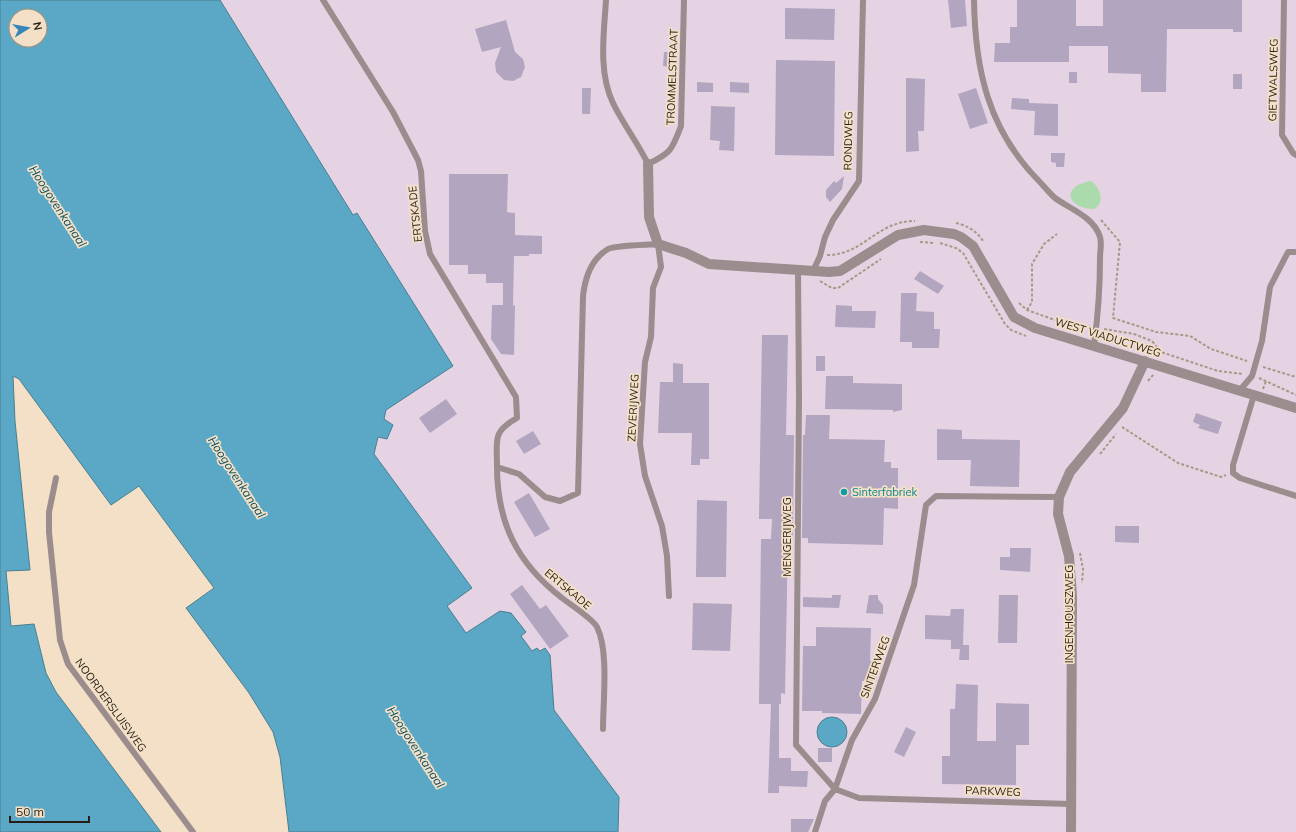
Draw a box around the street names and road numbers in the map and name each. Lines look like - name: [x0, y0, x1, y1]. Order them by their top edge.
- street label: TROMMELSTRAAT: [663, 28, 681, 126]
- street label: GIETWALSWEG: [1265, 38, 1281, 122]
- street label: RONDWEG: [840, 111, 856, 171]
- street label: ERTSKADE: [405, 185, 425, 243]
- street label: WEST VIADUCTWEG: [1053, 314, 1163, 360]
- street label: ZEVERIJWEG: [624, 374, 642, 442]
- street label: MENGERIJWEG: [780, 497, 794, 577]
- street label: ERTSKADE: [542, 565, 594, 613]
- street label: INGENHOUSZWEG: [1062, 565, 1076, 663]
- street label: SINTERWEG: [857, 634, 893, 700]
- street label: NOORDERSLUISWEG: [72, 656, 150, 754]
- street label: PARKWEG: [965, 783, 1021, 799]

